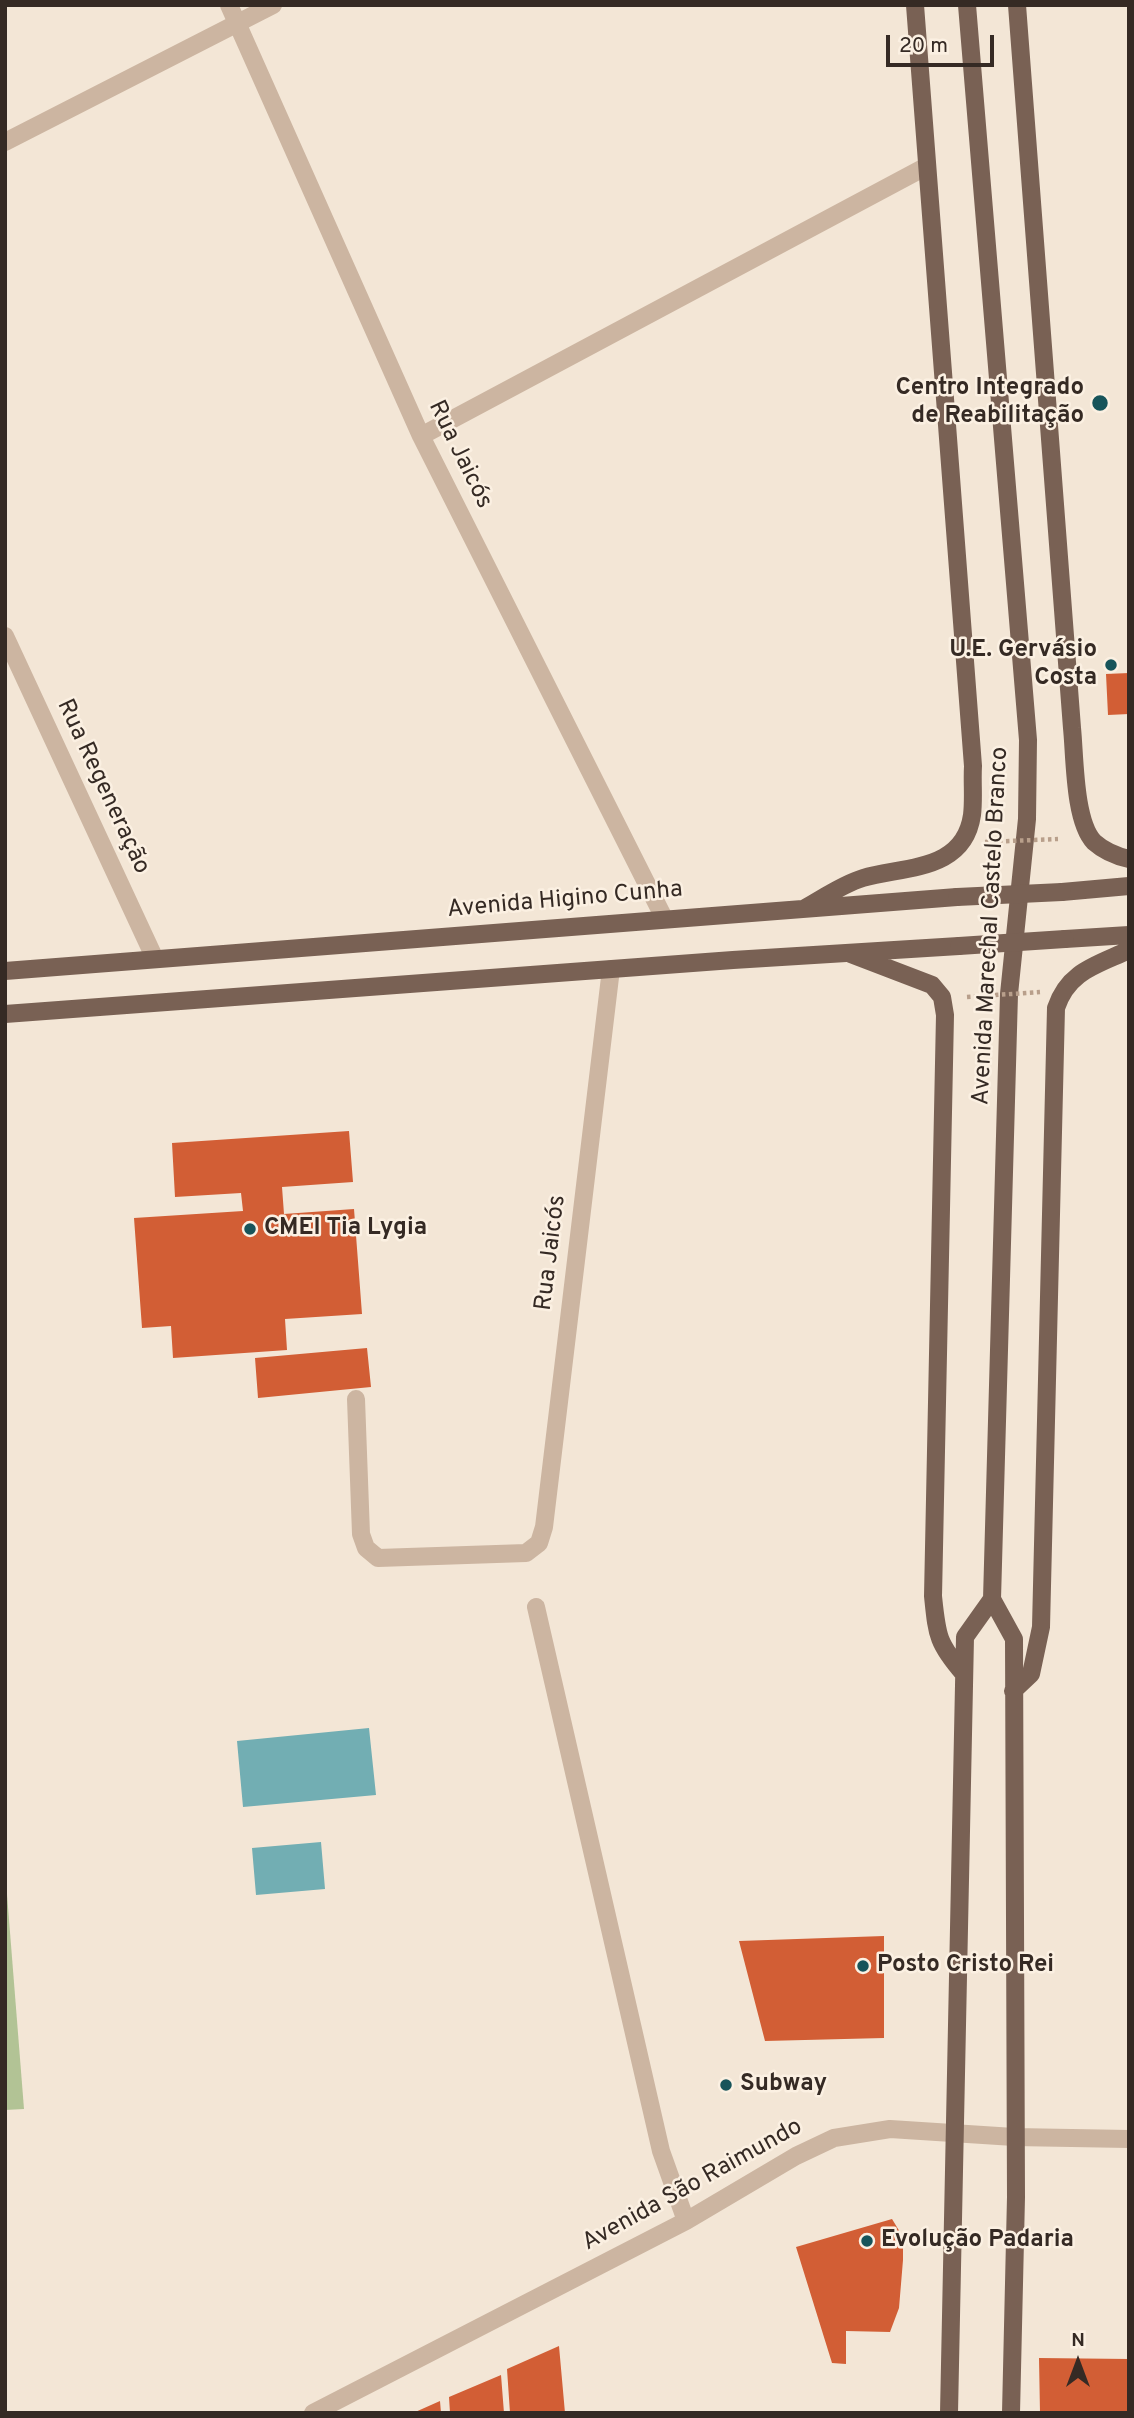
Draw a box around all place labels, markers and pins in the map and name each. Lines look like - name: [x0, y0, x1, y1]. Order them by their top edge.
- place label: Centro Integrado de Reabilitação: [895, 375, 1084, 431]
- marker: Centro Integrado de Reabilitação: [1090, 393, 1110, 413]
- place label: U.E. Gervásio Costa: [949, 637, 1097, 693]
- marker: U.E. Gervásio Costa: [1103, 657, 1119, 673]
- place label: CMEI Tia Lygia: [264, 1215, 427, 1243]
- marker: CMEI Tia Lygia: [242, 1221, 258, 1237]
- place label: Posto Cristo Rei: [877, 1952, 1054, 1980]
- marker: Posto Cristo Rei: [855, 1958, 871, 1974]
- place label: Subway: [740, 2071, 827, 2099]
- marker: Subway: [718, 2077, 734, 2093]
- place label: Evolução Padaria: [881, 2227, 1074, 2255]
- marker: Evolução Padaria: [859, 2233, 875, 2249]

